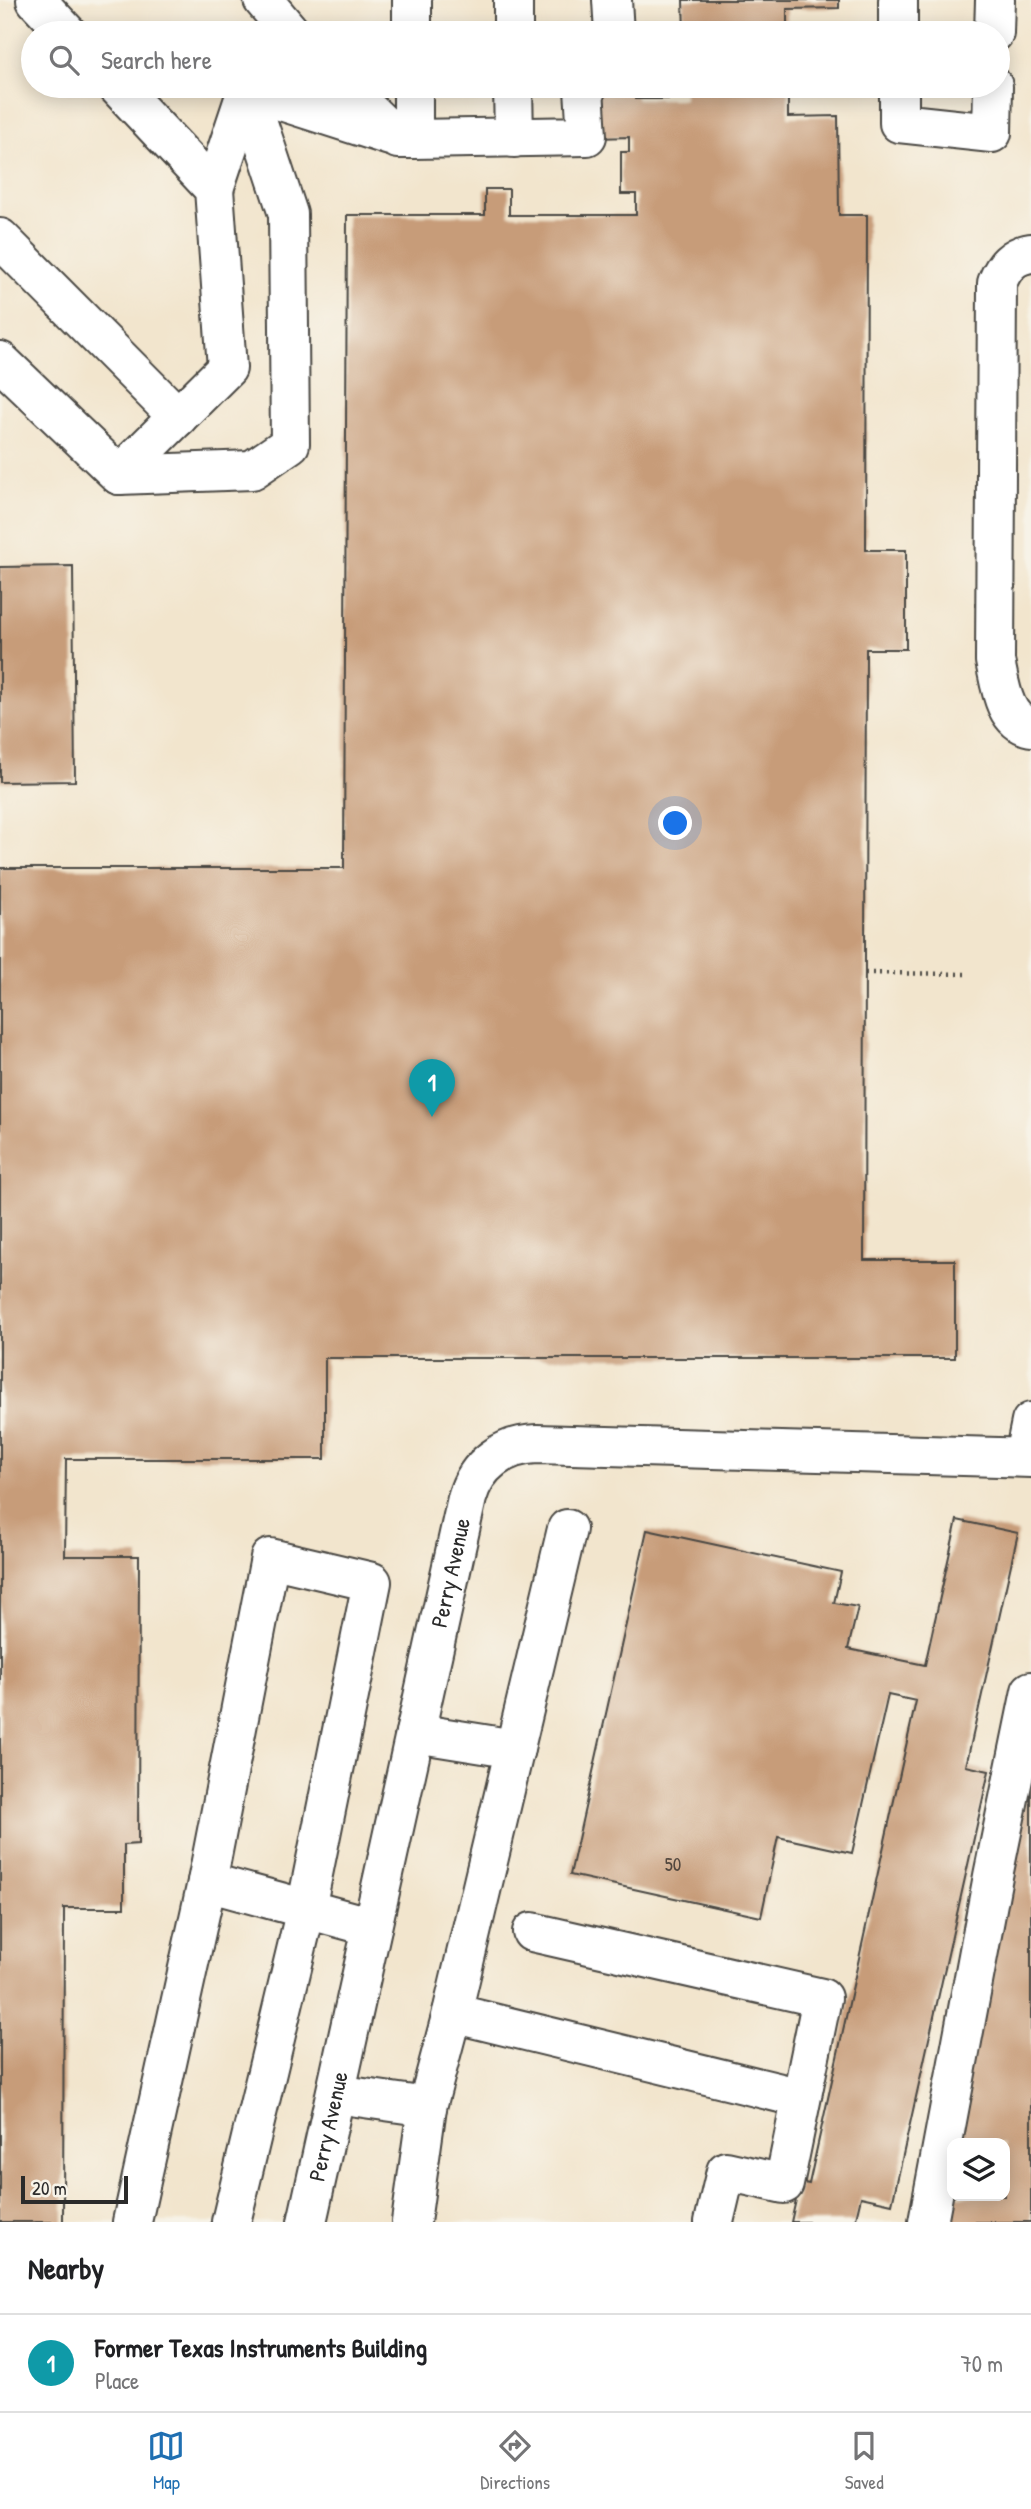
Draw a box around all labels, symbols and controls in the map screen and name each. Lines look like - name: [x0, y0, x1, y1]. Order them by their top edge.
- search box: [21, 21, 1010, 98]
- icon: search: [45, 41, 83, 79]
- text: Search here: [101, 42, 212, 77]
- your location: [658, 806, 692, 840]
- pin: 1: [409, 1059, 455, 1117]
- street label: Perry Avenue: [423, 1515, 477, 1630]
- house number: 50: [665, 1851, 681, 1877]
- street label: Perry Avenue: [301, 2068, 355, 2184]
- map controls: [947, 2138, 1010, 2201]
- button: layers: [947, 2138, 1010, 2201]
- scale bar: [21, 2173, 128, 2205]
- text: 20 m: [32, 2175, 67, 2201]
- text: Nearby: [28, 2248, 104, 2288]
- text: Former Texas Instruments Building: [95, 2330, 427, 2365]
- text: 1: [47, 2348, 55, 2379]
- text: 70 m: [960, 2348, 1003, 2379]
- text: Place: [95, 2365, 139, 2396]
- tab: Map: [147, 2427, 185, 2495]
- tab: Directions: [480, 2427, 550, 2495]
- tab: Saved: [845, 2427, 884, 2495]

